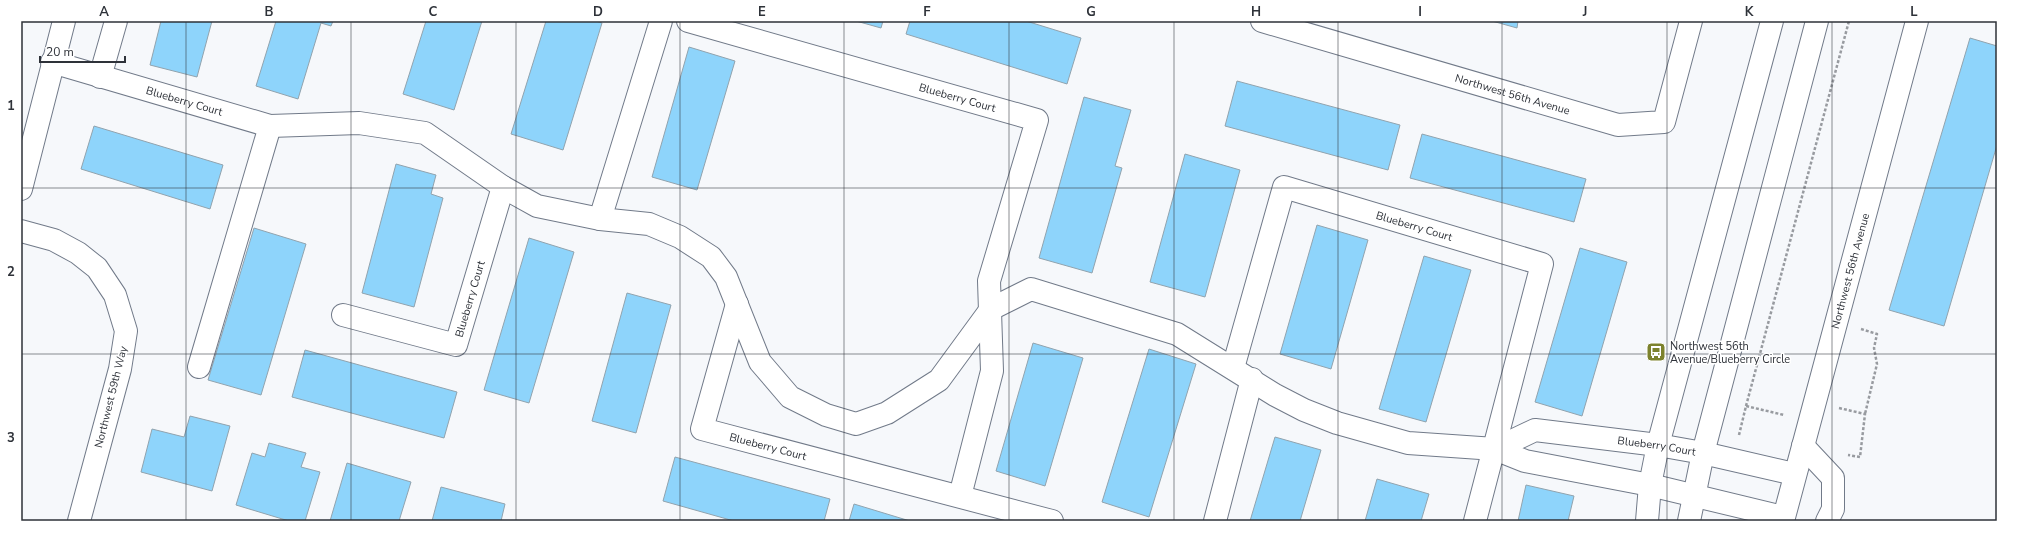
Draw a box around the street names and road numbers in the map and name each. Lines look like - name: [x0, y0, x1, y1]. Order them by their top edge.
- street label: Northwest 56th Avenue: [1453, 70, 1572, 118]
- street label: Blueberry Court: [917, 79, 998, 115]
- street label: Blueberry Court: [144, 83, 225, 119]
- street label: Blueberry Court: [1374, 207, 1454, 244]
- street label: Northwest 56th Avenue: [1827, 211, 1873, 330]
- street label: Blueberry Court: [451, 259, 488, 339]
- street label: Northwest 59th Way: [91, 344, 131, 450]
- street label: Blueberry Court: [728, 429, 808, 464]
- street label: Blueberry Court: [1617, 433, 1697, 459]

